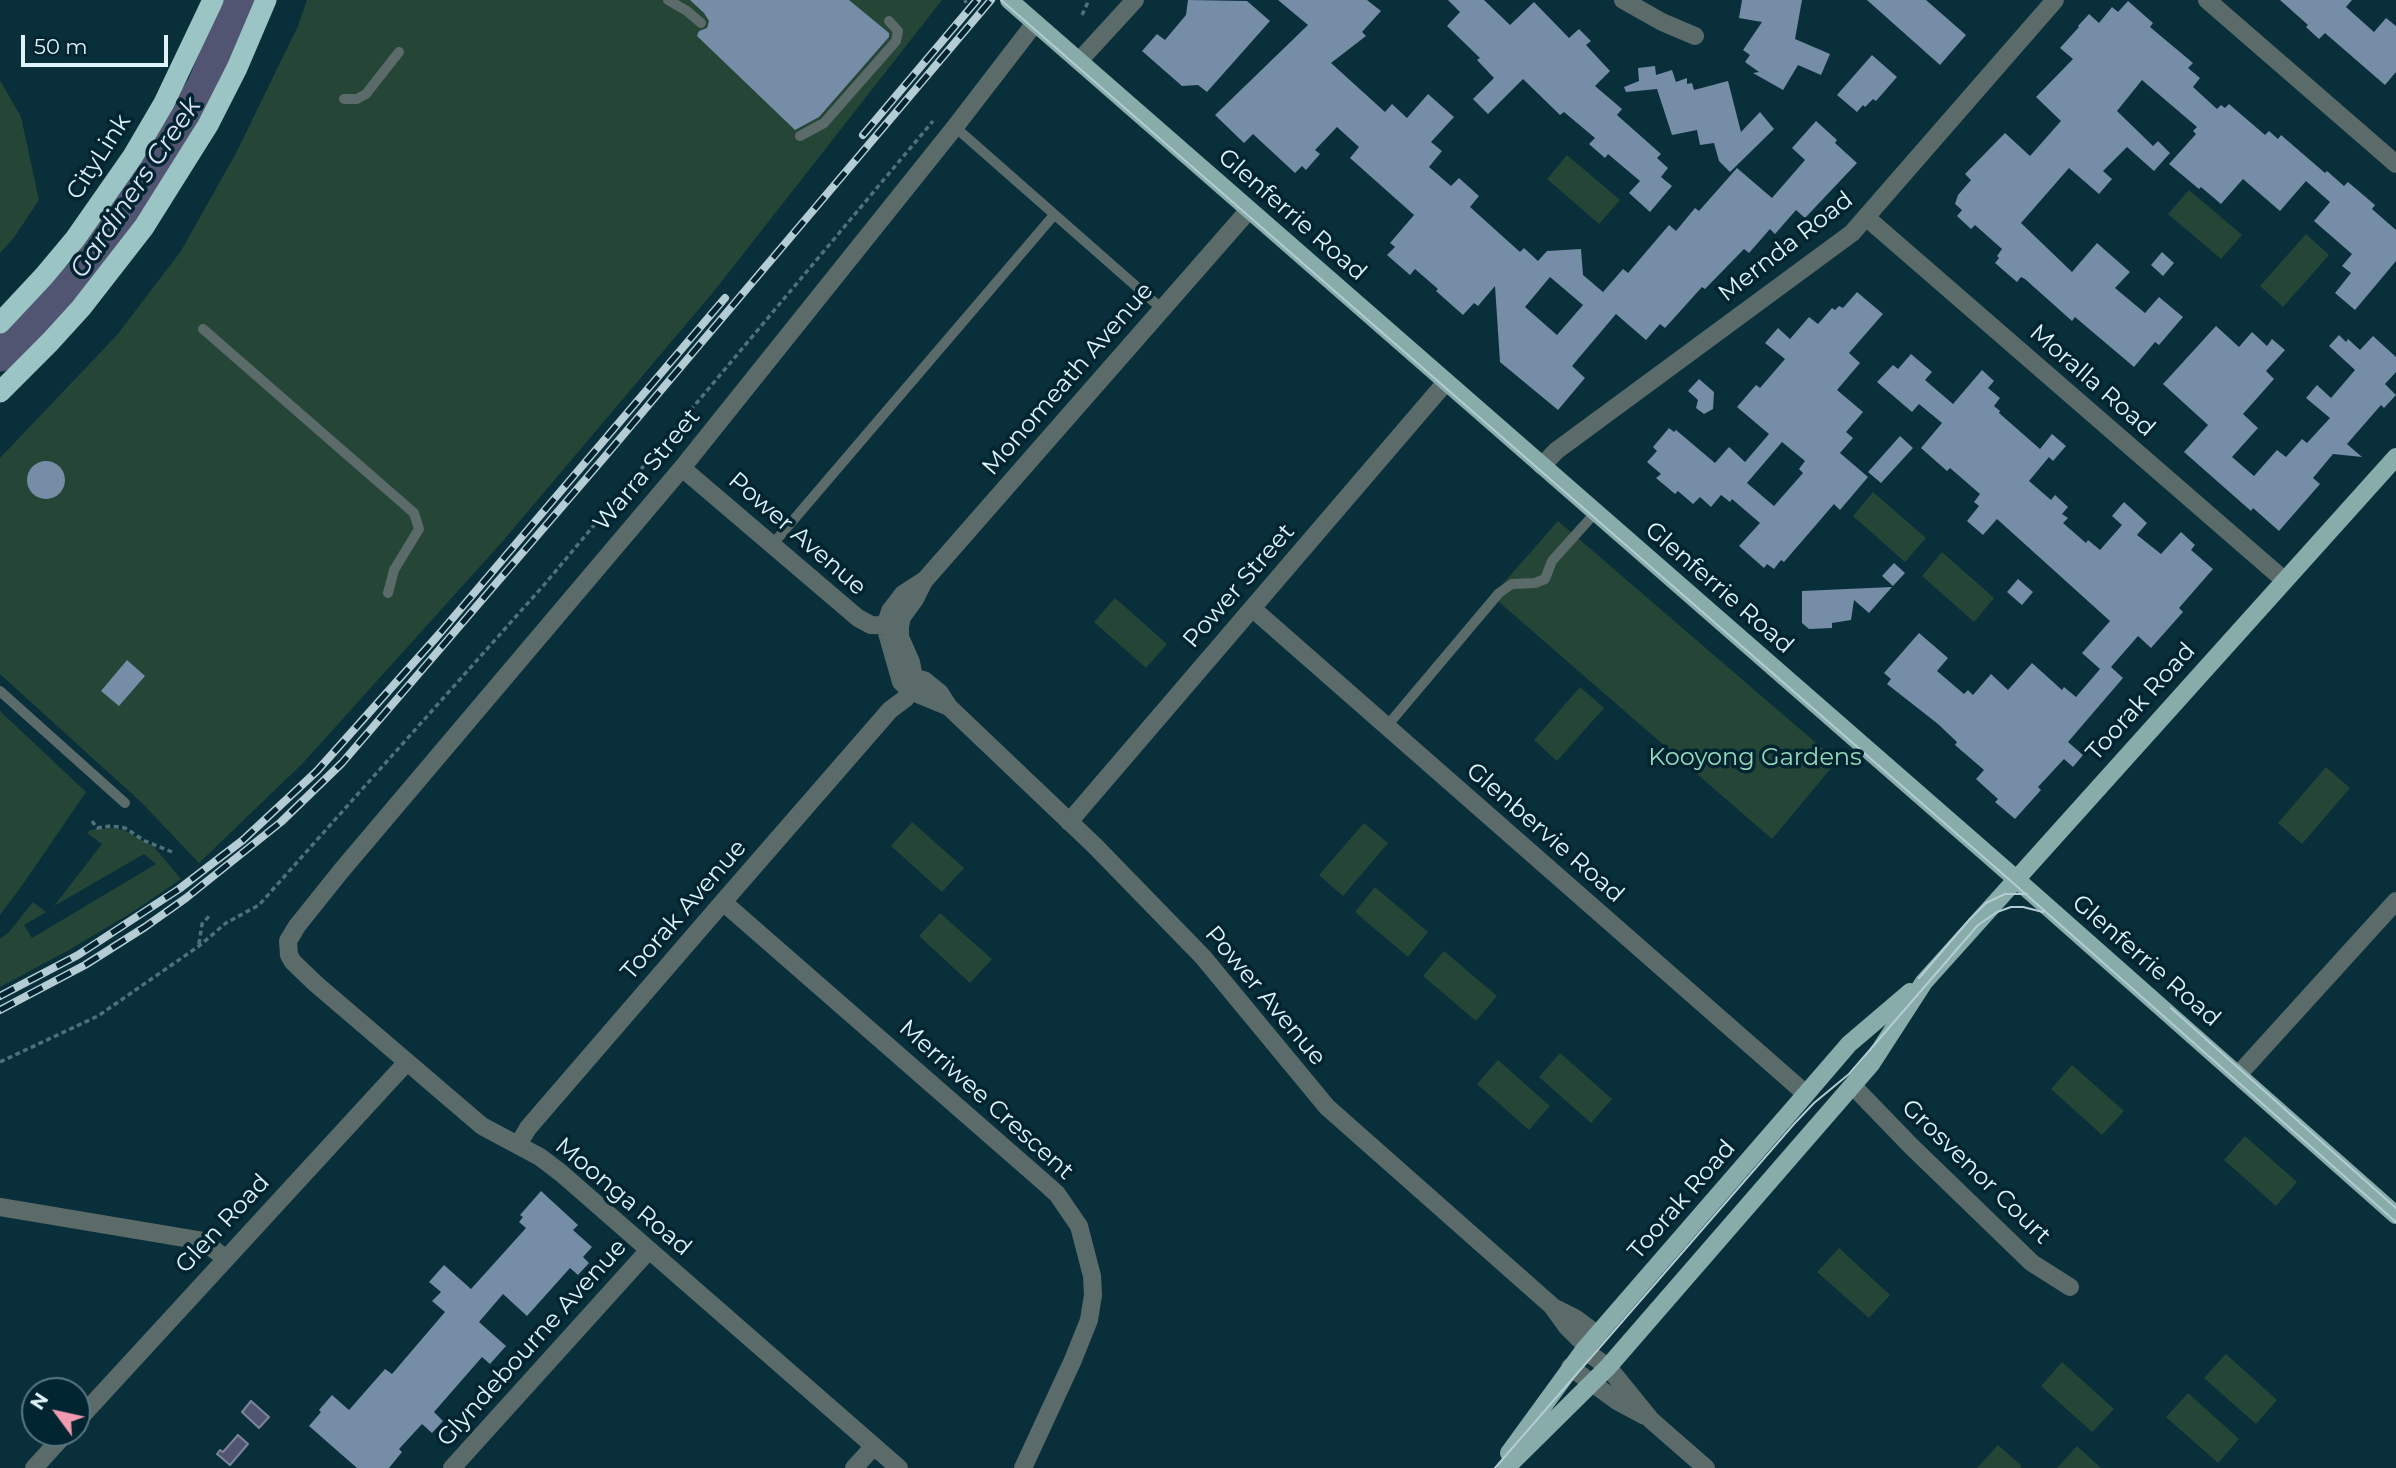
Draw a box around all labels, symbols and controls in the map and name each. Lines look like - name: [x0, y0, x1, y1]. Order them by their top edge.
- scale bar: [24, 21, 172, 65]
- text: 50 m: [34, 34, 88, 59]
- water label: Gardiners Creek: [64, 92, 208, 284]
- street label: CityLink: [61, 109, 137, 205]
- street label: Glenferrie Road: [1212, 143, 1372, 287]
- street label: Mernda Road: [1713, 186, 1859, 308]
- street label: Monomeath Avenue: [976, 277, 1160, 481]
- street label: Moralla Road: [2023, 319, 2161, 443]
- street label: Warra Street: [588, 403, 706, 537]
- street label: Power Avenue: [722, 466, 872, 602]
- street label: Glenferrie Road: [1639, 516, 1799, 660]
- street label: Power Street: [1177, 518, 1301, 654]
- street label: Toorak Road: [2081, 637, 2201, 767]
- park label: Kooyong Gardens: [1648, 744, 1862, 772]
- street label: Glenbervie Road: [1460, 757, 1630, 909]
- street label: Toorak Avenue: [615, 834, 753, 986]
- street label: Glenferrie Road: [2066, 889, 2226, 1033]
- street label: Power Avenue: [1198, 920, 1332, 1072]
- street label: Merriwee Crescent: [893, 1014, 1079, 1186]
- street label: Grosvenor Court: [1895, 1094, 2057, 1250]
- street label: Moonga Road: [549, 1132, 697, 1262]
- street label: Toorak Road: [1622, 1134, 1742, 1266]
- street label: Glen Road: [170, 1169, 276, 1279]
- street label: Glyndebourne Avenue: [431, 1233, 633, 1453]
- north arrow: [21, 1377, 91, 1447]
- text: N: [26, 1389, 53, 1414]

